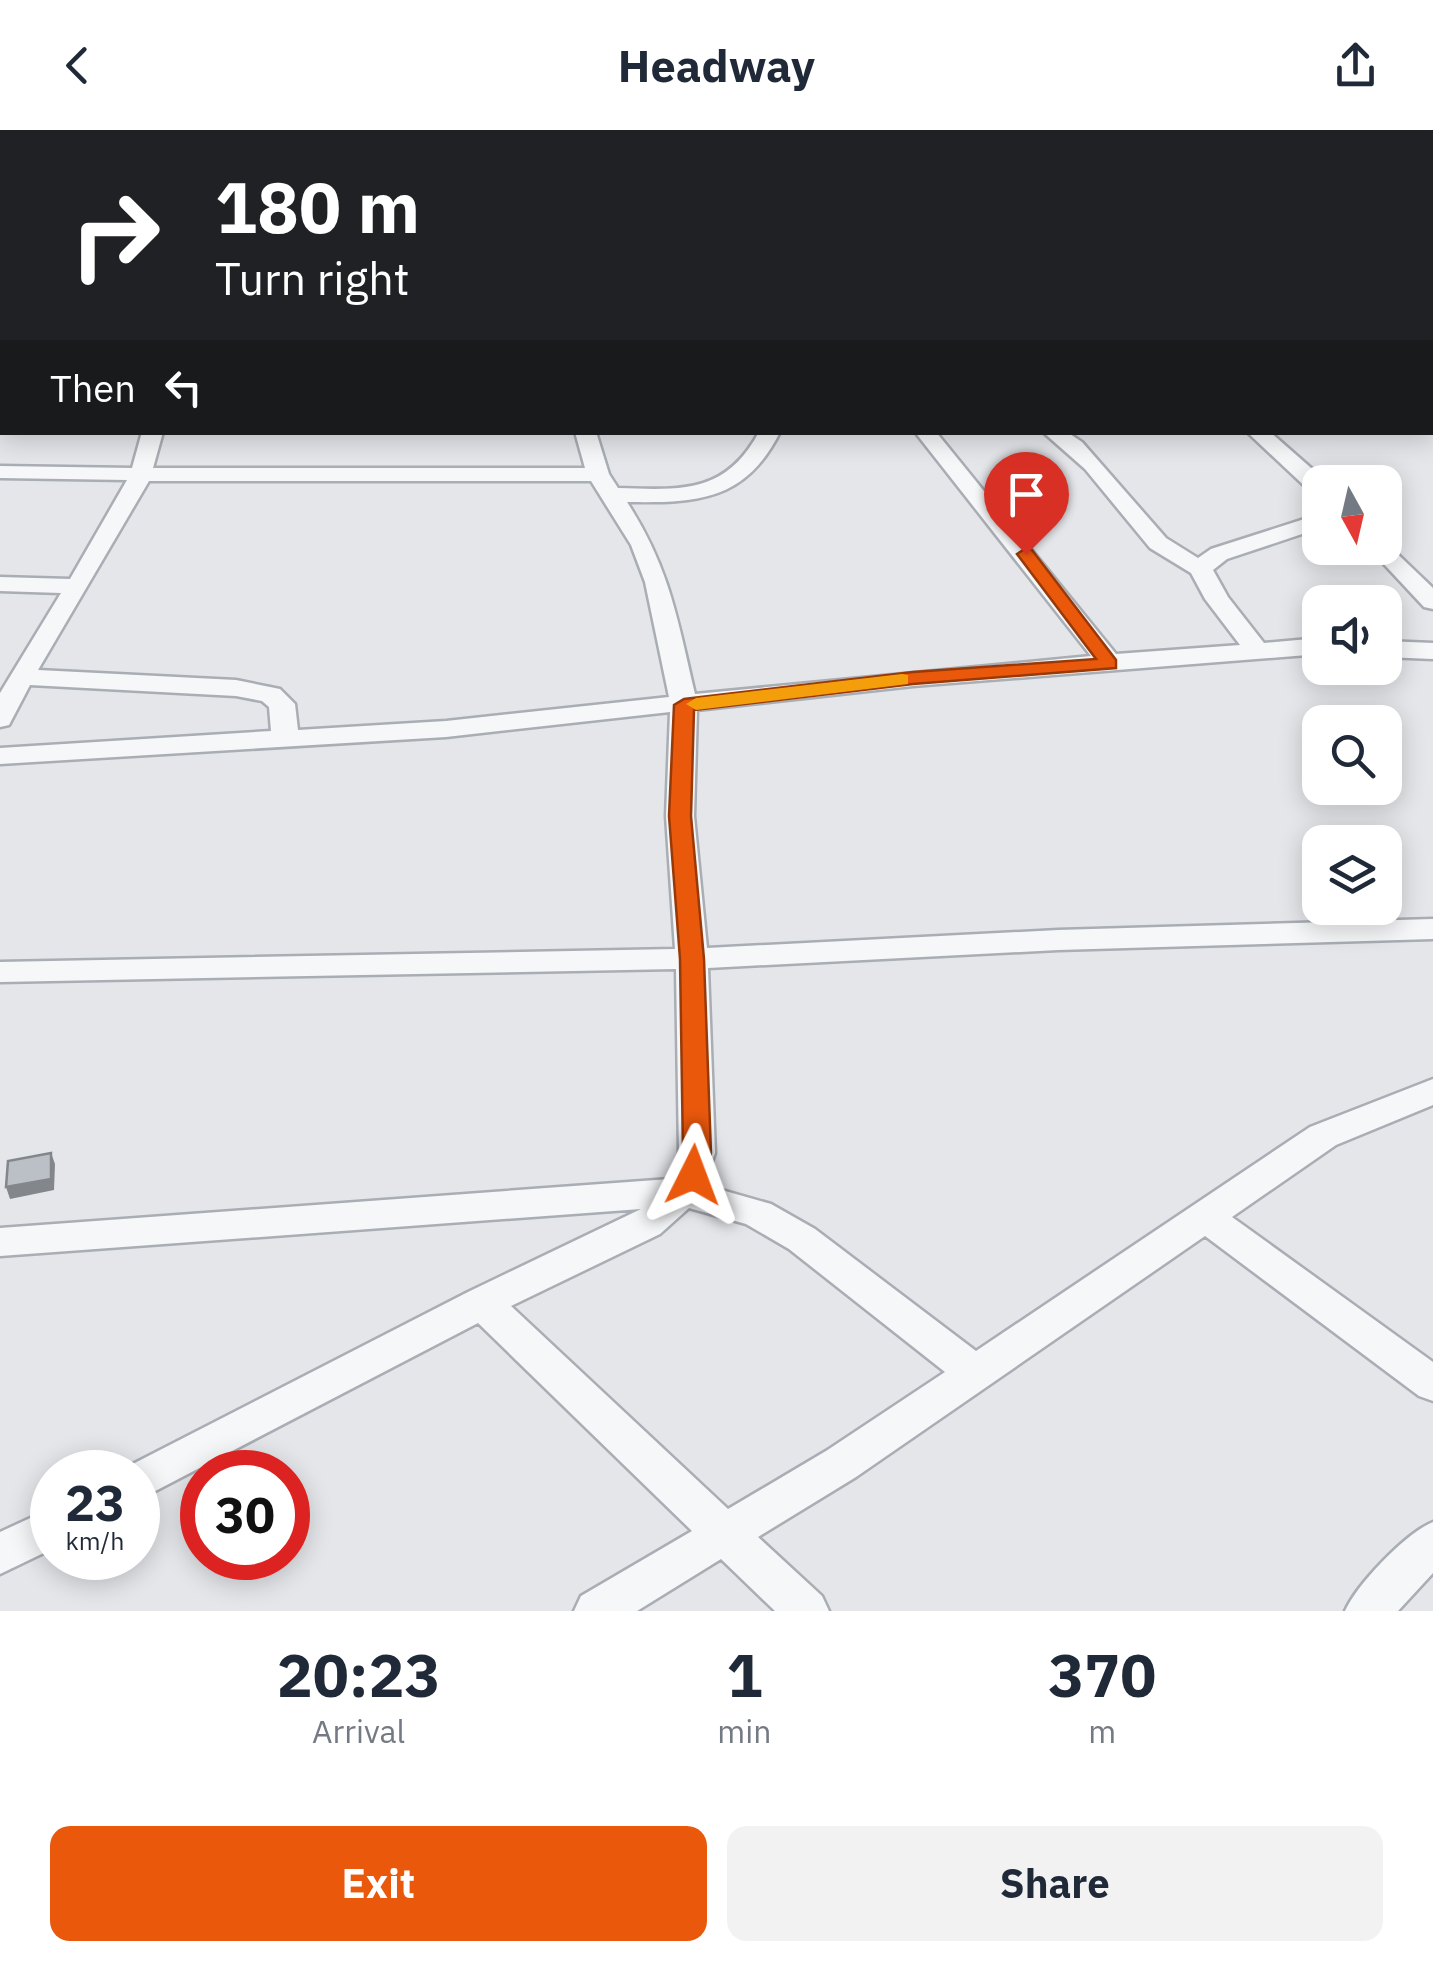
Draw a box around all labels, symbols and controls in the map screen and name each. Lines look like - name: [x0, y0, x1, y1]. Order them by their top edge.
- text: Headway: [618, 36, 815, 94]
- icon: back: [50, 38, 105, 93]
- icon: share: [1328, 38, 1383, 93]
- text: 180 m: [215, 161, 420, 252]
- icon: right: [50, 170, 180, 300]
- text: Turn right: [215, 249, 410, 307]
- icon: left: [156, 360, 211, 415]
- text: Then: [50, 363, 136, 412]
- pin: [984, 452, 1069, 555]
- north arrow: [1302, 465, 1402, 565]
- map controls: [1302, 465, 1402, 925]
- icon: arrive: [999, 467, 1054, 522]
- button: sound: [1302, 585, 1402, 685]
- button: search: [1302, 705, 1402, 805]
- button: layers: [1302, 825, 1402, 925]
- position arrow: [641, 1123, 745, 1227]
- speed limit sign: 30: [180, 1450, 310, 1580]
- text: 23: [65, 1470, 125, 1535]
- text: km/h: [66, 1524, 124, 1557]
- text: 20:23: [277, 1635, 441, 1714]
- text: 1: [726, 1635, 762, 1714]
- text: 370: [1048, 1635, 1156, 1714]
- text: Arrival: [312, 1710, 405, 1752]
- text: min: [717, 1710, 771, 1752]
- text: m: [1088, 1710, 1116, 1752]
- button: Exit: [50, 1826, 707, 1941]
- button: Share: [727, 1826, 1383, 1941]

